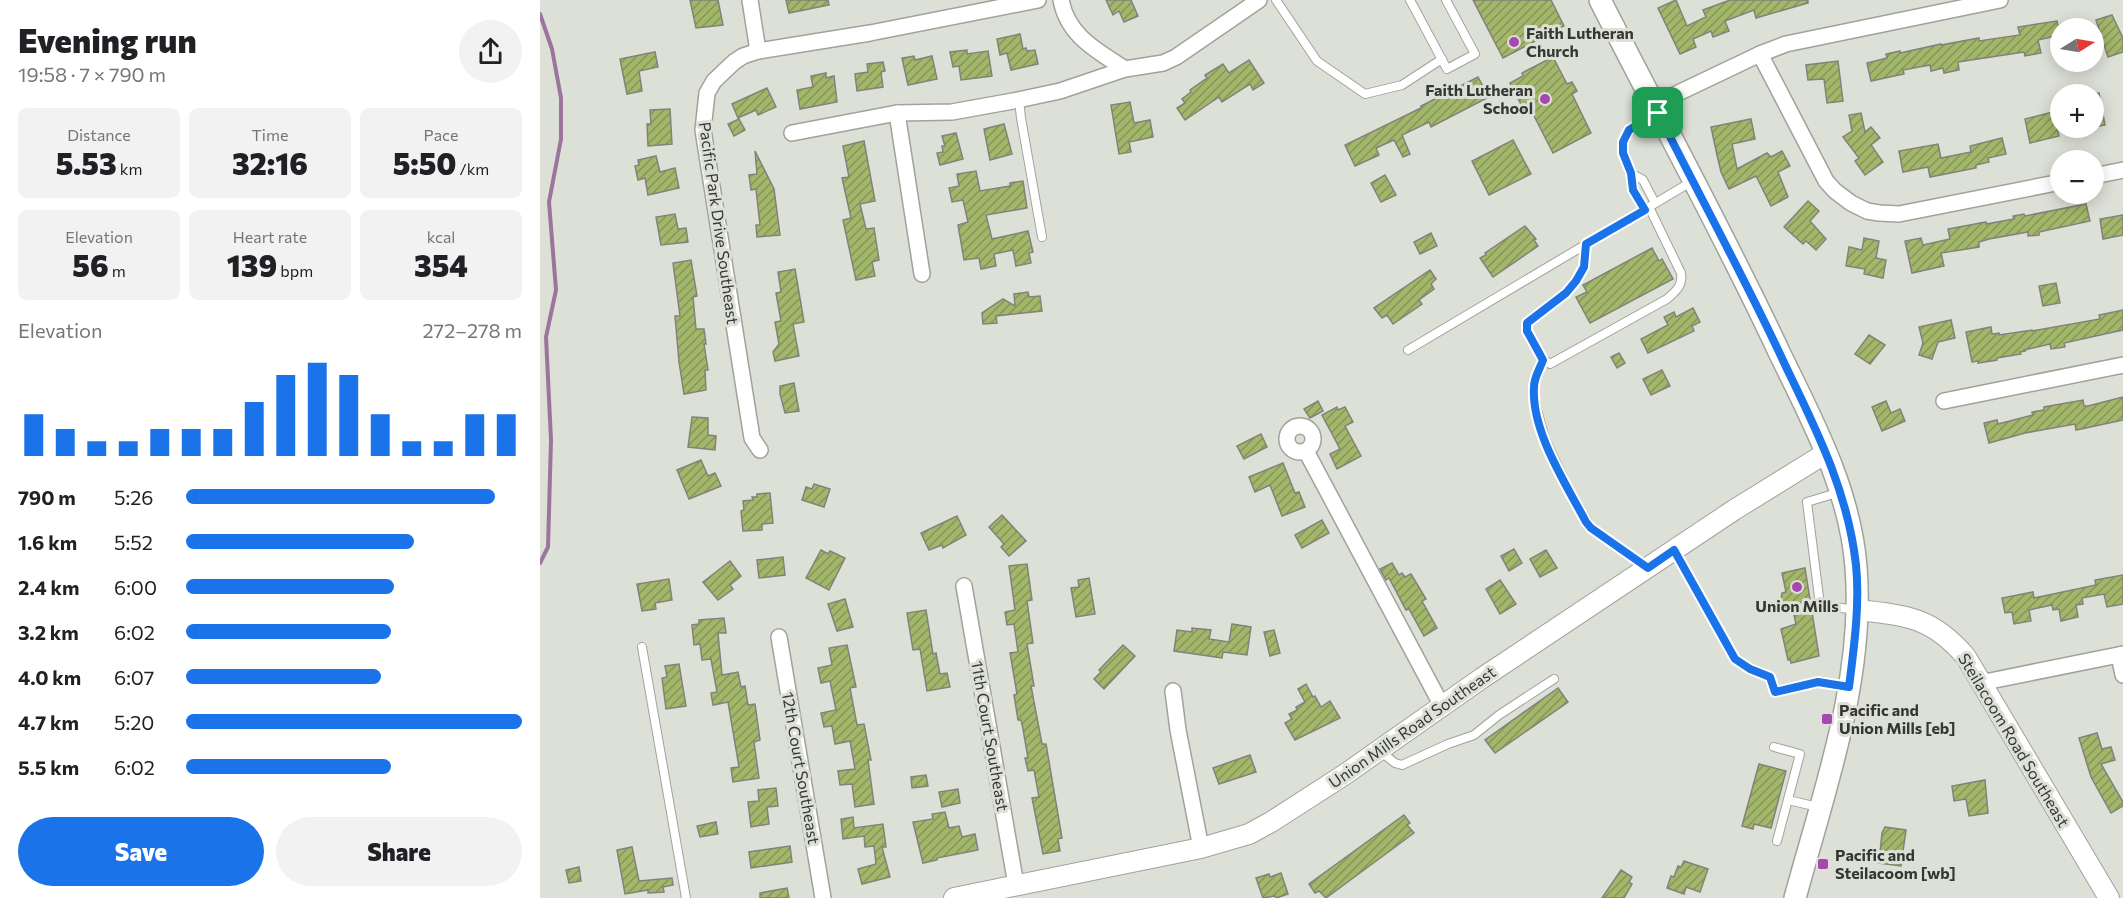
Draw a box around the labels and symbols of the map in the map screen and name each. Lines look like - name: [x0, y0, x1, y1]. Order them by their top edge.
- north arrow: [2050, 18, 2104, 72]
- place label: Faith Lutheran Church: [1526, 23, 1634, 60]
- marker: Faith Lutheran Church: [1507, 35, 1521, 49]
- place label: Faith Lutheran School: [1425, 80, 1533, 117]
- pin: [1632, 87, 1683, 138]
- marker: Faith Lutheran School: [1538, 92, 1552, 106]
- street label: Pacific Park Drive Southeast: [696, 120, 743, 326]
- marker: Union Mills: [1790, 580, 1804, 594]
- place label: Union Mills: [1755, 596, 1839, 615]
- street label: Steilacoom Road Southeast: [1955, 649, 2074, 830]
- street label: 11th Court Southeast: [968, 659, 1013, 813]
- street label: Union Mills Road Southeast: [1325, 661, 1499, 792]
- street label: 12th Court Southeast: [779, 690, 824, 846]
- place label: Pacific and Union Mills [eb]: [1839, 700, 1955, 737]
- marker: Pacific and Union Mills [eb]: [1820, 712, 1834, 726]
- place label: Pacific and Steilacoom [wb]: [1835, 845, 1956, 882]
- marker: Pacific and Steilacoom [wb]: [1816, 857, 1830, 871]

